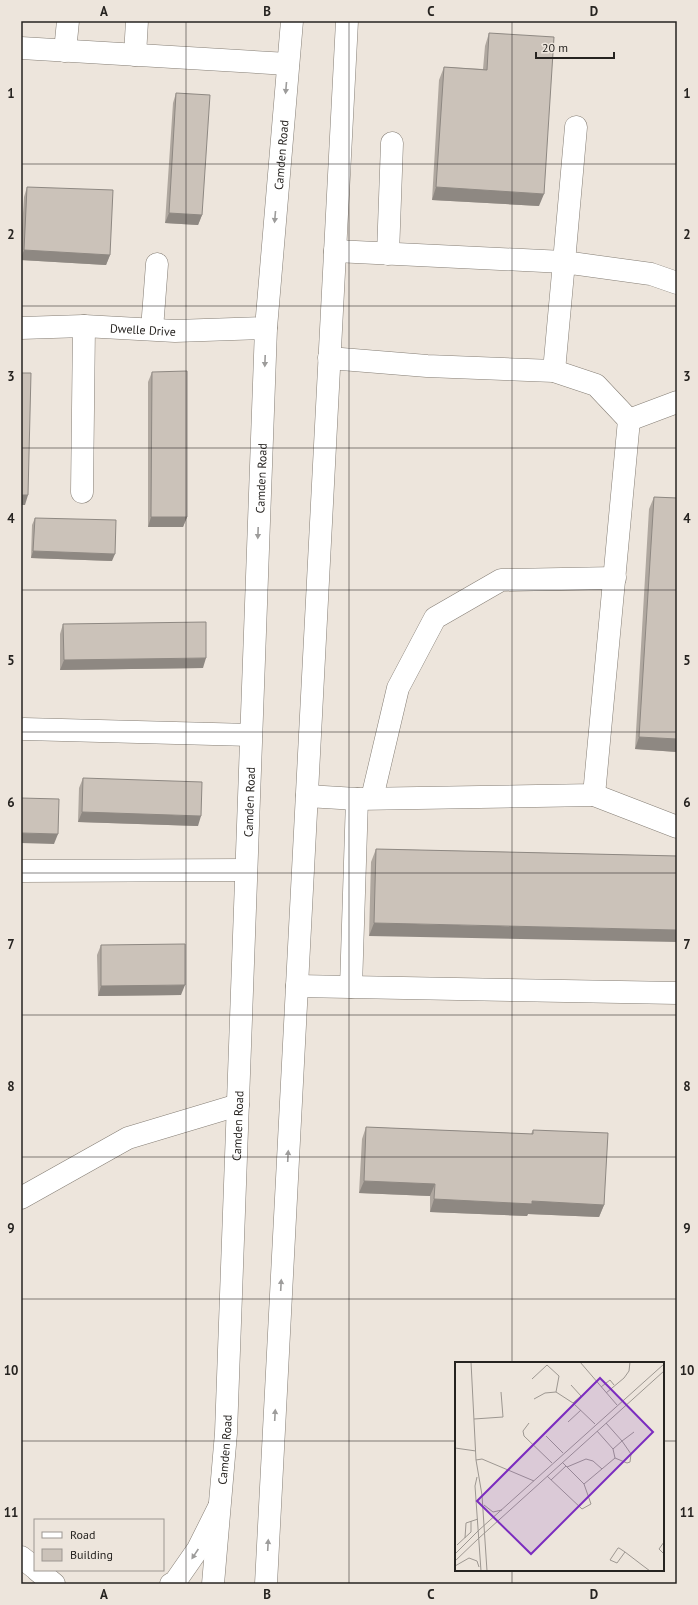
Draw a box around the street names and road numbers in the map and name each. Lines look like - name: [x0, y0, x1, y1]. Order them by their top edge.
- street label: Camden Road: [270, 119, 291, 190]
- street label: Dwelle Drive: [110, 320, 176, 339]
- street label: Camden Road: [252, 443, 269, 514]
- street label: Camden Road: [240, 767, 258, 837]
- street label: Camden Road: [228, 1090, 246, 1161]
- street label: Camden Road: [214, 1414, 234, 1485]

